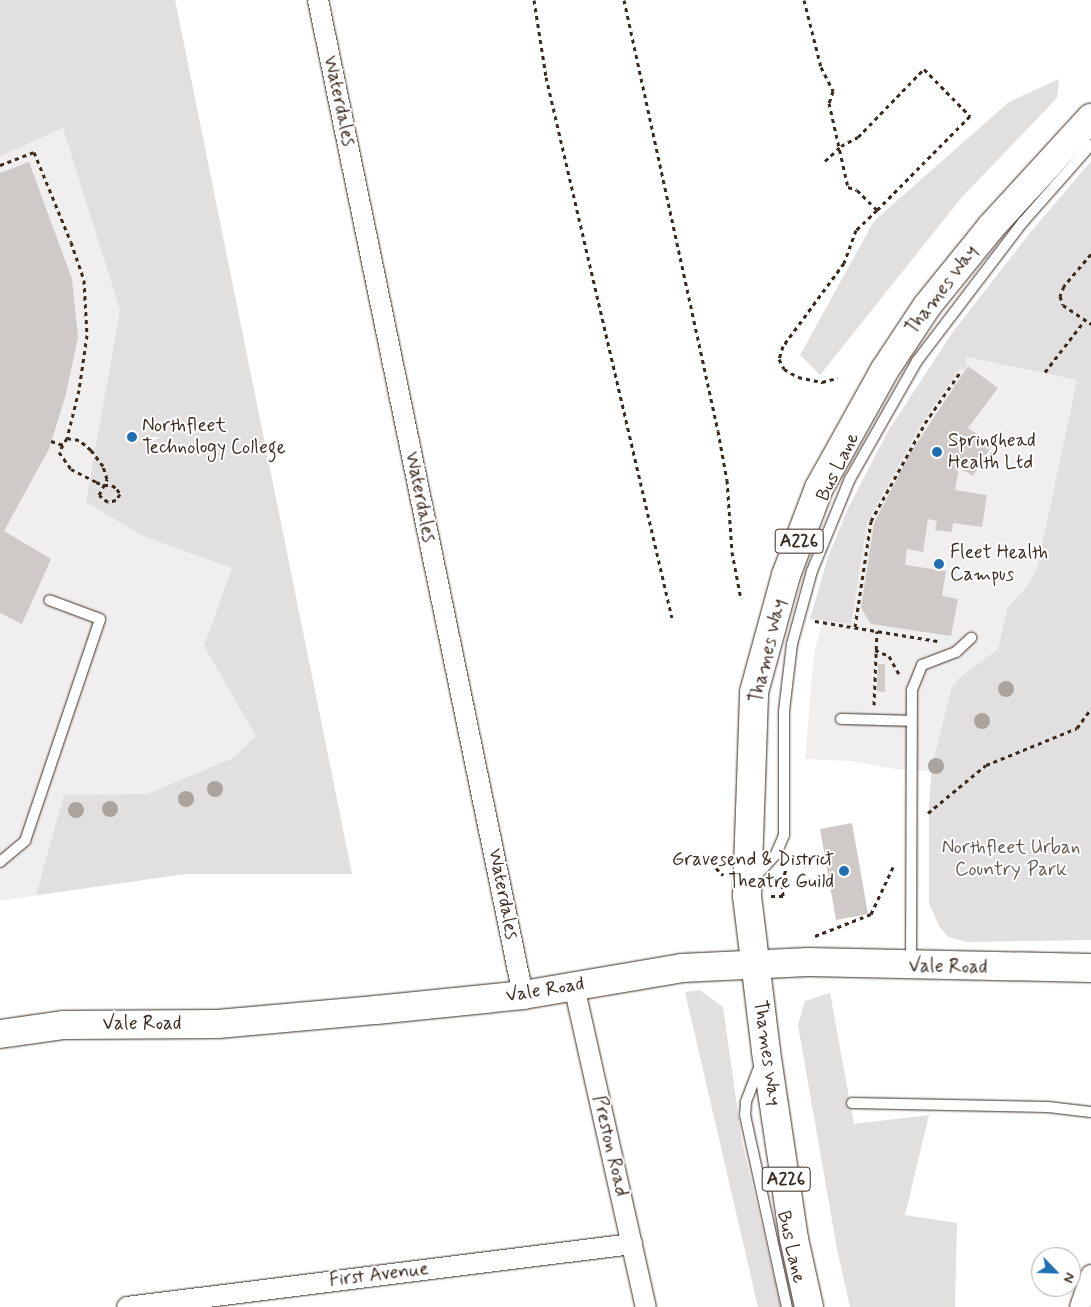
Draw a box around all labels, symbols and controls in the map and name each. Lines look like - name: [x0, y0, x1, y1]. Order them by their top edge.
- street label: Waterdales: [318, 54, 360, 148]
- street label: Thames Way: [900, 240, 984, 340]
- place label: Northfleet Technology College: [142, 415, 287, 459]
- street label: Bus Lane: [811, 428, 865, 506]
- place label: Springhead Health Ltd: [948, 430, 1036, 474]
- marker: Northfleet Technology College: [126, 431, 138, 443]
- marker: Springhead Health Ltd: [930, 445, 944, 459]
- street label: Waterdales: [400, 450, 440, 544]
- road number: A226: [774, 526, 824, 556]
- place label: Fleet Health Campus: [950, 542, 1048, 586]
- marker: Fleet Health Campus: [932, 557, 946, 571]
- street label: Thames Way: [745, 596, 791, 706]
- park label: Northfleet Urban Country Park: [938, 837, 1084, 881]
- street label: Waterdales: [483, 847, 523, 941]
- place label: Gravesend & District Theatre Guild: [672, 849, 834, 893]
- marker: Gravesend & District Theatre Guild: [838, 865, 850, 877]
- street label: Vale Road: [909, 955, 987, 979]
- street label: Vale Road: [505, 973, 585, 1007]
- street label: Thames Way: [748, 998, 786, 1108]
- street label: Vale Road: [103, 1013, 181, 1035]
- street label: Preston Road: [588, 1094, 632, 1198]
- road number: A226: [761, 1164, 811, 1194]
- street label: Bus Lane: [771, 1208, 811, 1286]
- north arrow: [1031, 1247, 1081, 1297]
- street label: First Avenue: [328, 1258, 430, 1292]
- text: N: [1059, 1270, 1079, 1286]

